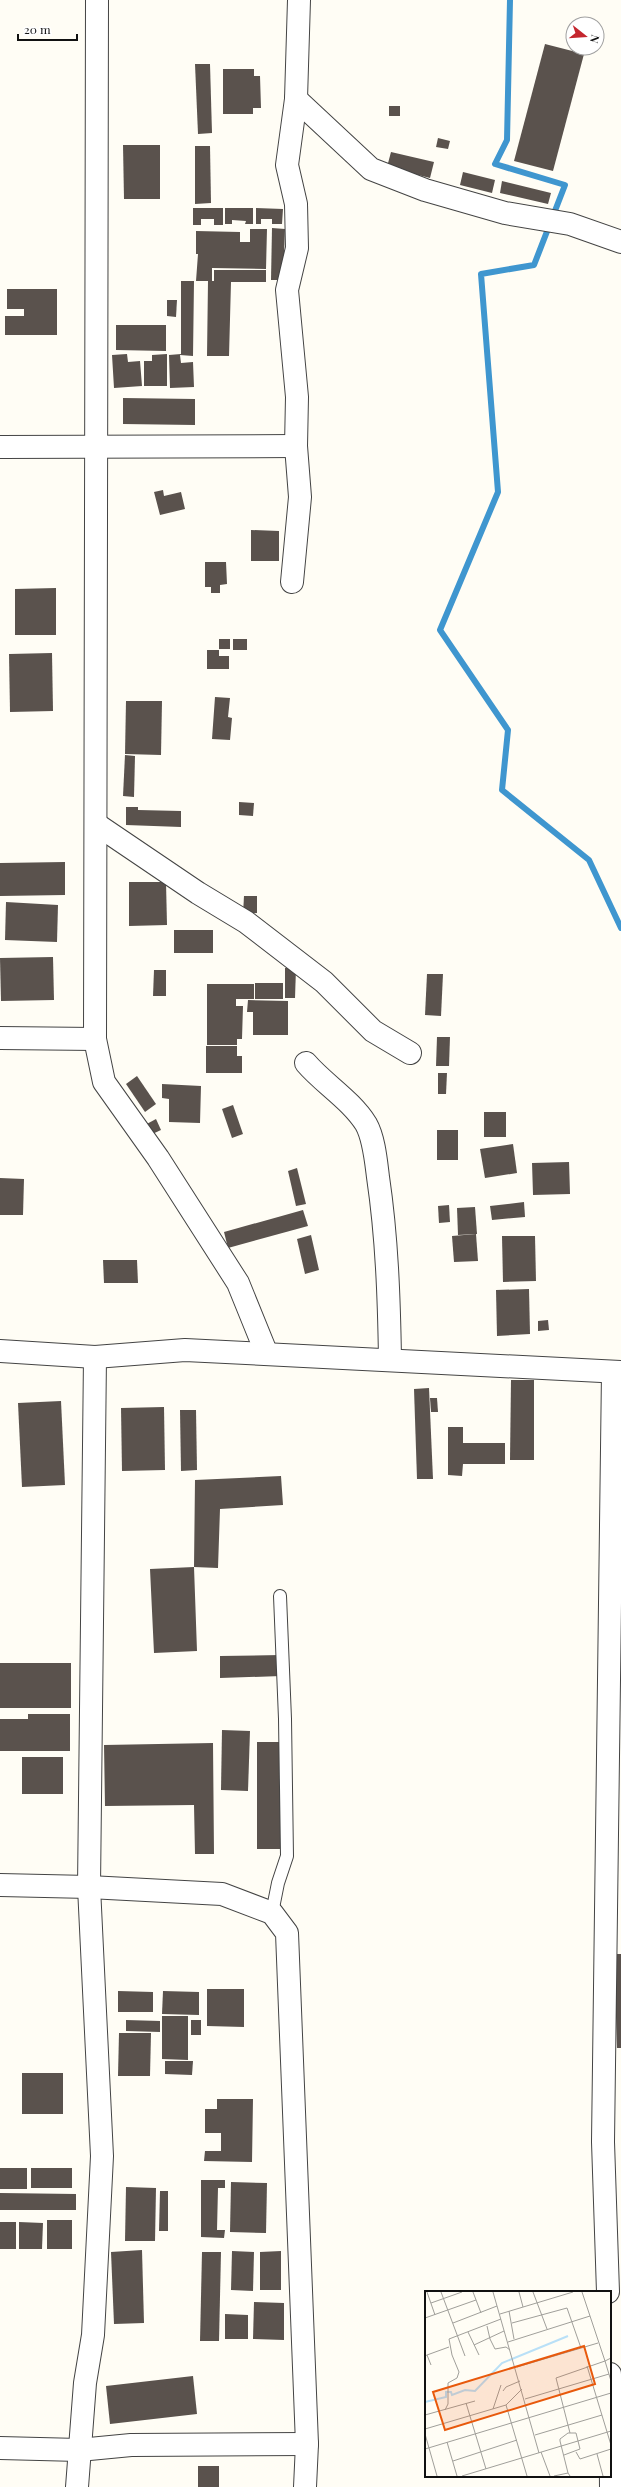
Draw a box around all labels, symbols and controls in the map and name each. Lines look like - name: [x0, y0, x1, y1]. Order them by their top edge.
- scale bar: [18, 16, 77, 42]
- north arrow: [565, 16, 605, 56]
- text: 20 m: [24, 21, 51, 37]
- text: N: [587, 33, 603, 45]
- inset map: [425, 2291, 611, 2477]

